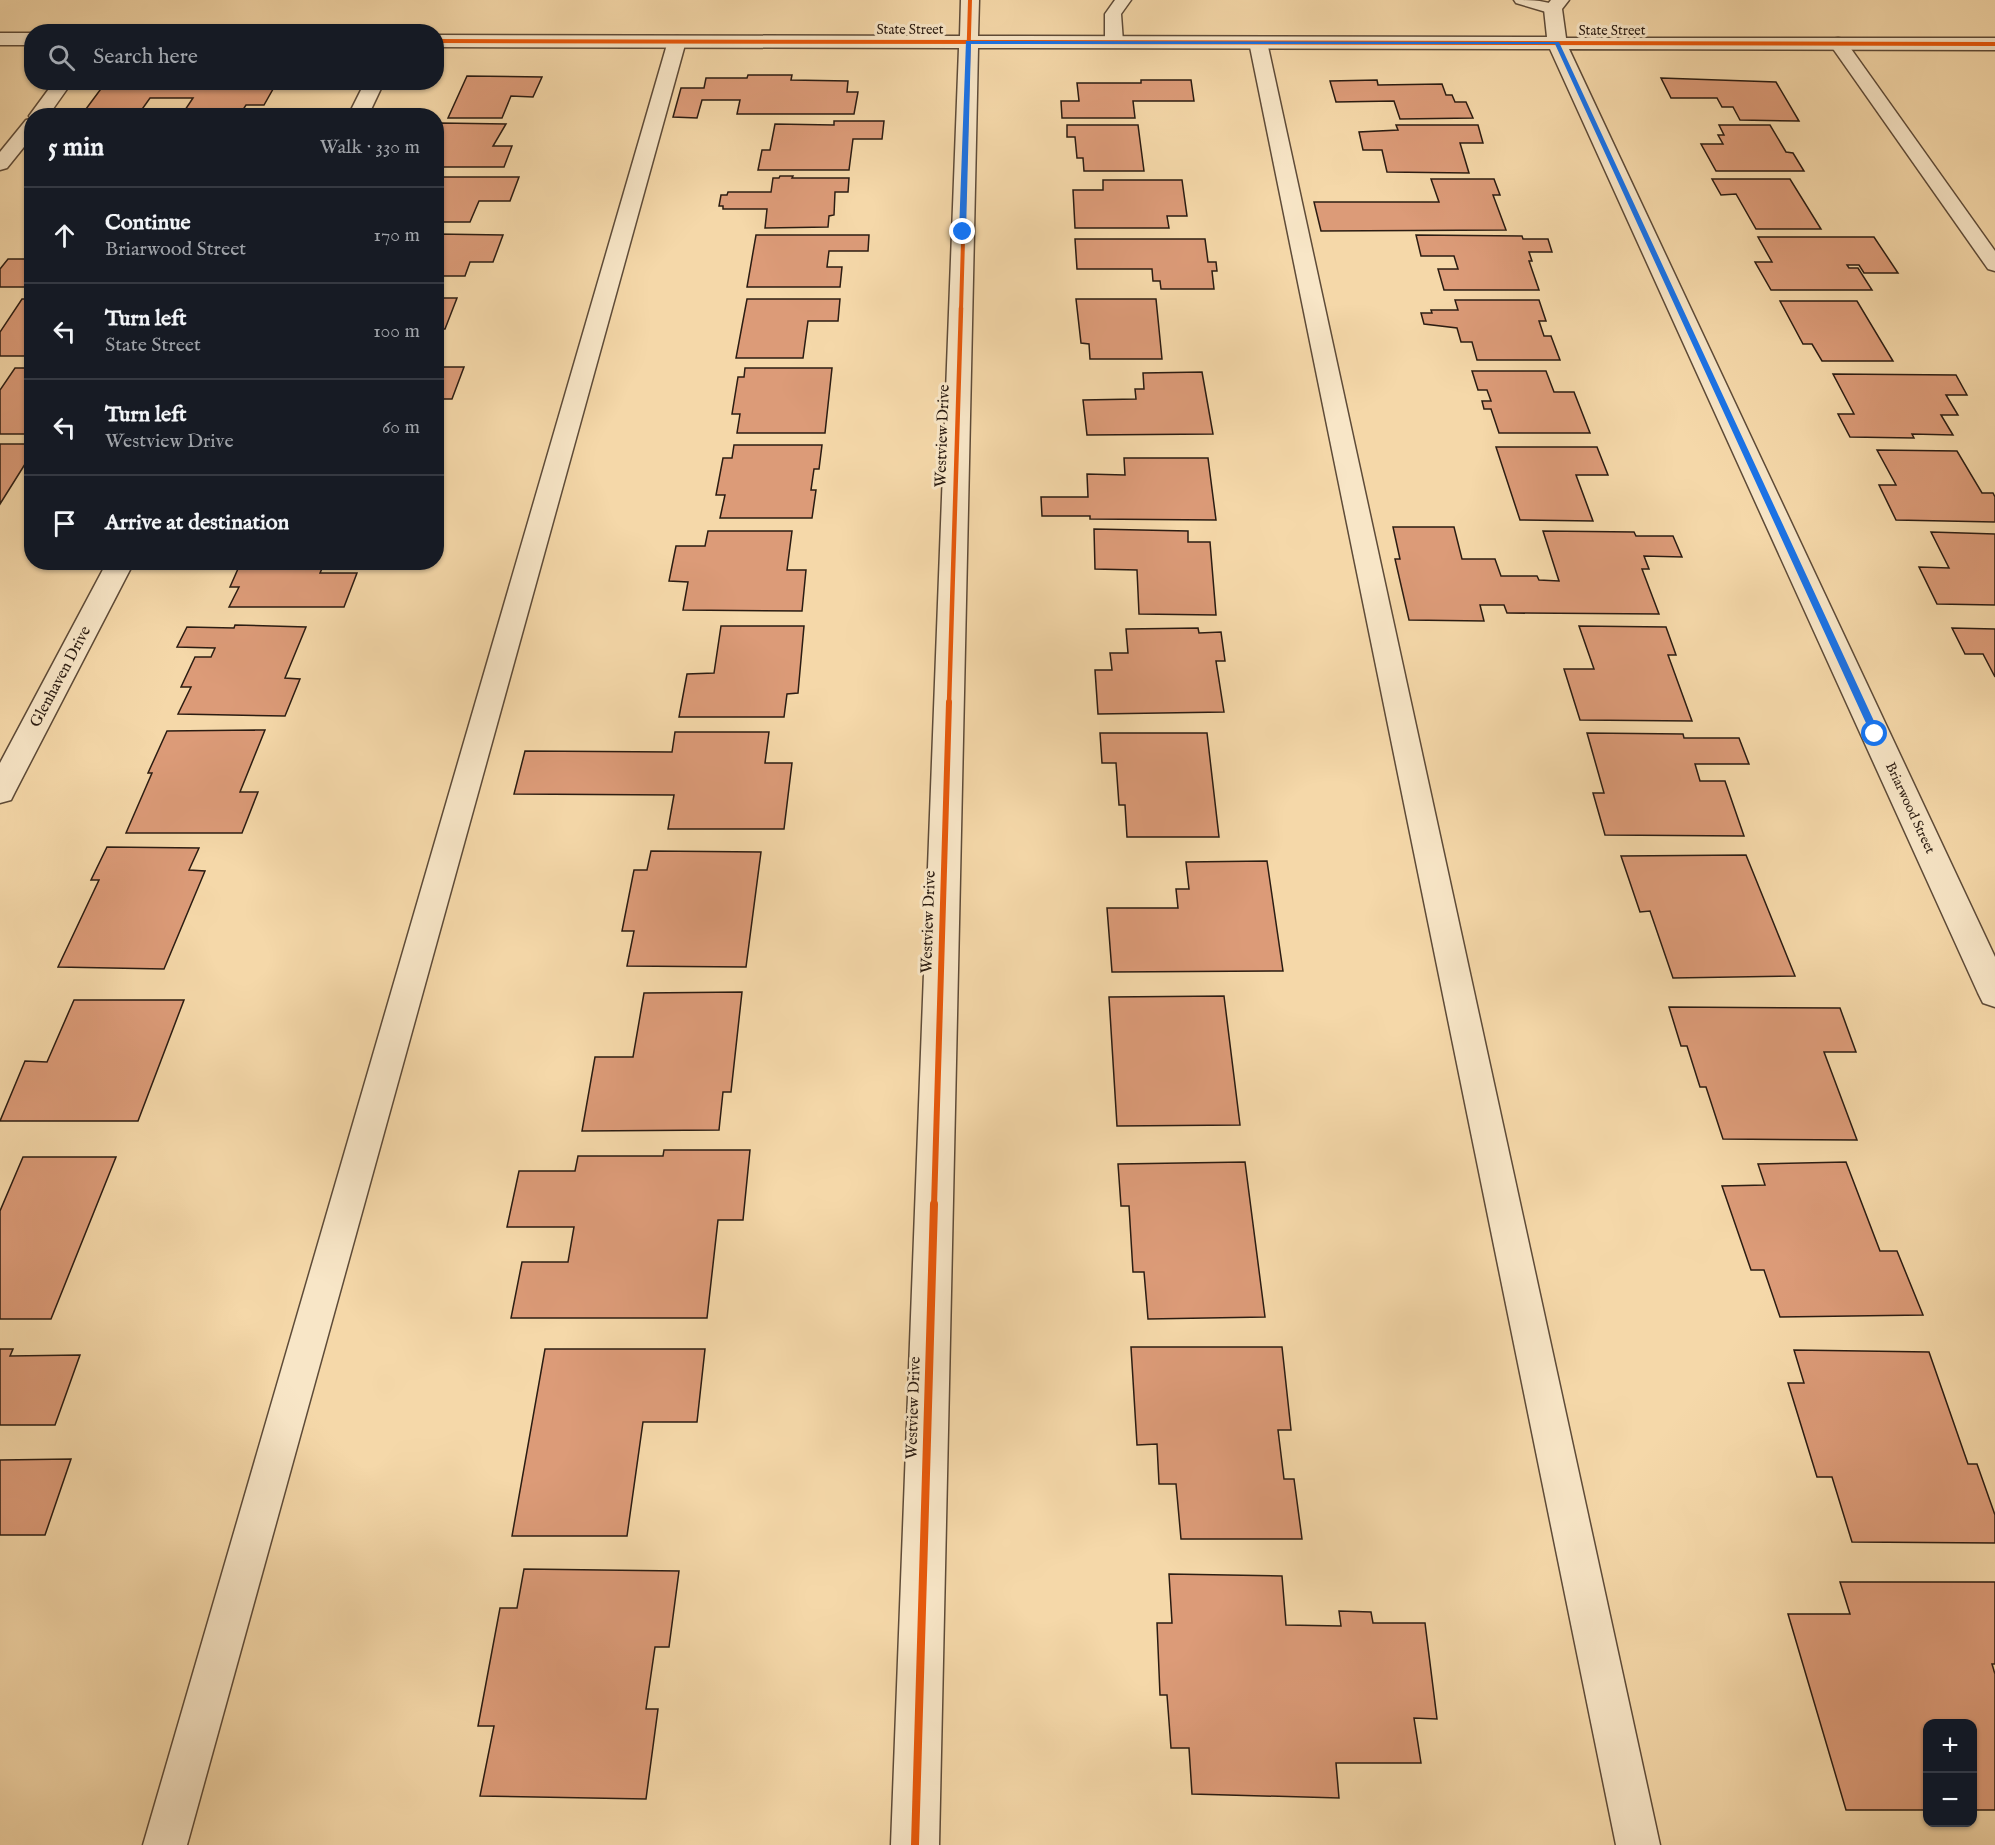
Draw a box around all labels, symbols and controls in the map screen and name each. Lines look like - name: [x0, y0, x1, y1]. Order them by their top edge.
- street label: State Street: [876, 21, 944, 39]
- street label: State Street: [1578, 22, 1646, 40]
- search box: [24, 24, 444, 90]
- icon: search: [45, 41, 78, 74]
- text: Search here: [93, 43, 198, 71]
- text: 5 min: [48, 131, 104, 164]
- text: Walk · 330 m: [320, 135, 420, 160]
- text: Continue: [105, 209, 191, 237]
- route end: [949, 218, 975, 244]
- icon: ahead: [48, 219, 81, 252]
- text: 170 m: [374, 223, 420, 248]
- text: Briarwood Street: [105, 237, 246, 262]
- text: Turn left: [105, 305, 187, 333]
- icon: left: [48, 315, 81, 348]
- text: 100 m: [373, 319, 420, 344]
- text: State Street: [105, 333, 201, 358]
- street label: Westview Drive: [931, 384, 955, 488]
- text: Turn left: [105, 401, 187, 429]
- icon: left: [48, 411, 81, 444]
- text: 60 m: [382, 415, 420, 440]
- text: Westview Drive: [105, 429, 234, 454]
- icon: arrive: [48, 507, 81, 540]
- text: Arrive at destination: [105, 509, 289, 537]
- street label: Glenhaven Drive: [26, 623, 96, 731]
- route start: [1861, 720, 1887, 746]
- street label: Briarwood Street: [1881, 759, 1939, 857]
- street label: Westview Drive: [917, 870, 941, 974]
- street label: Westview Drive: [902, 1356, 926, 1460]
- map controls: [1923, 1719, 1977, 1827]
- button: +: [1923, 1719, 1977, 1773]
- button: −: [1923, 1773, 1977, 1827]

